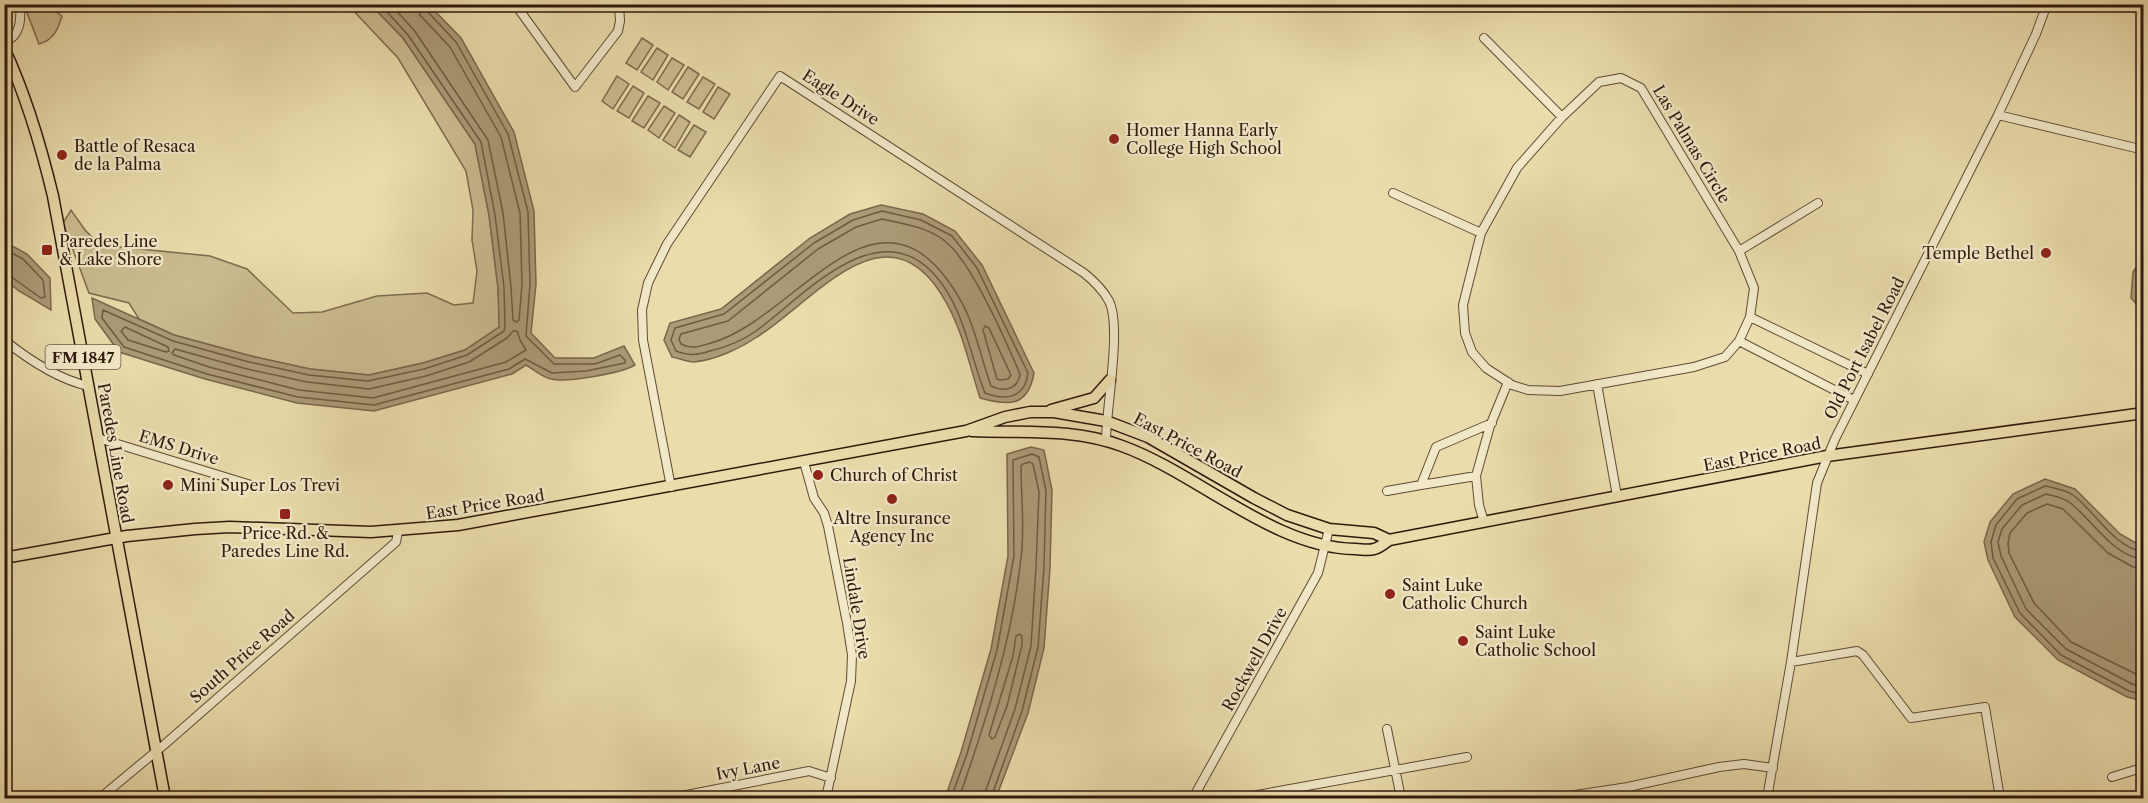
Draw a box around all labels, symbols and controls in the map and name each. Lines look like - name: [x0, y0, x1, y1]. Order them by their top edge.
- street label: Eagle Drive: [799, 65, 883, 129]
- street label: Las Palmas Circle: [1649, 81, 1735, 207]
- place label: Homer Hanna Early College High School: [1126, 120, 1282, 158]
- marker: Homer Hanna Early College High School: [1107, 132, 1121, 146]
- place label: Battle of Resaca de la Palma: [74, 136, 196, 174]
- marker: Battle of Resaca de la Palma: [55, 148, 69, 162]
- place label: Paredes Line & Lake Shore: [59, 231, 162, 269]
- marker: Paredes Line & Lake Shore: [40, 243, 54, 257]
- place label: Temple Bethel: [1922, 243, 2034, 263]
- marker: Temple Bethel: [2039, 246, 2053, 260]
- street label: Old Port Isabel Road: [1819, 273, 1909, 423]
- road number: FM 1847: [46, 345, 121, 369]
- street label: Paredes Line Road: [94, 381, 138, 525]
- street label: East Price Road: [1130, 408, 1246, 482]
- street label: EMS Drive: [137, 425, 221, 469]
- street label: East Price Road: [1701, 433, 1823, 475]
- place label: Church of Christ: [830, 465, 958, 485]
- marker: Church of Christ: [811, 468, 825, 482]
- place label: Mini Super Los Trevi: [180, 475, 340, 495]
- marker: Mini Super Los Trevi: [161, 478, 175, 492]
- street label: East Price Road: [424, 485, 546, 523]
- marker: Altre Insurance Agency Inc: [885, 492, 899, 506]
- marker: Price Rd. & Paredes Line Rd.: [278, 507, 292, 521]
- place label: Altre Insurance Agency Inc: [832, 508, 951, 546]
- place label: Price Rd. & Paredes Line Rd.: [221, 523, 349, 561]
- street label: Lindale Drive: [839, 556, 875, 661]
- place label: Saint Luke Catholic Church: [1402, 575, 1528, 613]
- marker: Saint Luke Catholic Church: [1383, 587, 1397, 601]
- street label: Rockwell Drive: [1217, 603, 1291, 714]
- street label: South Price Road: [185, 605, 299, 707]
- place label: Saint Luke Catholic School: [1475, 622, 1596, 660]
- marker: Saint Luke Catholic School: [1456, 634, 1470, 648]
- street label: Ivy Lane: [714, 752, 782, 784]

